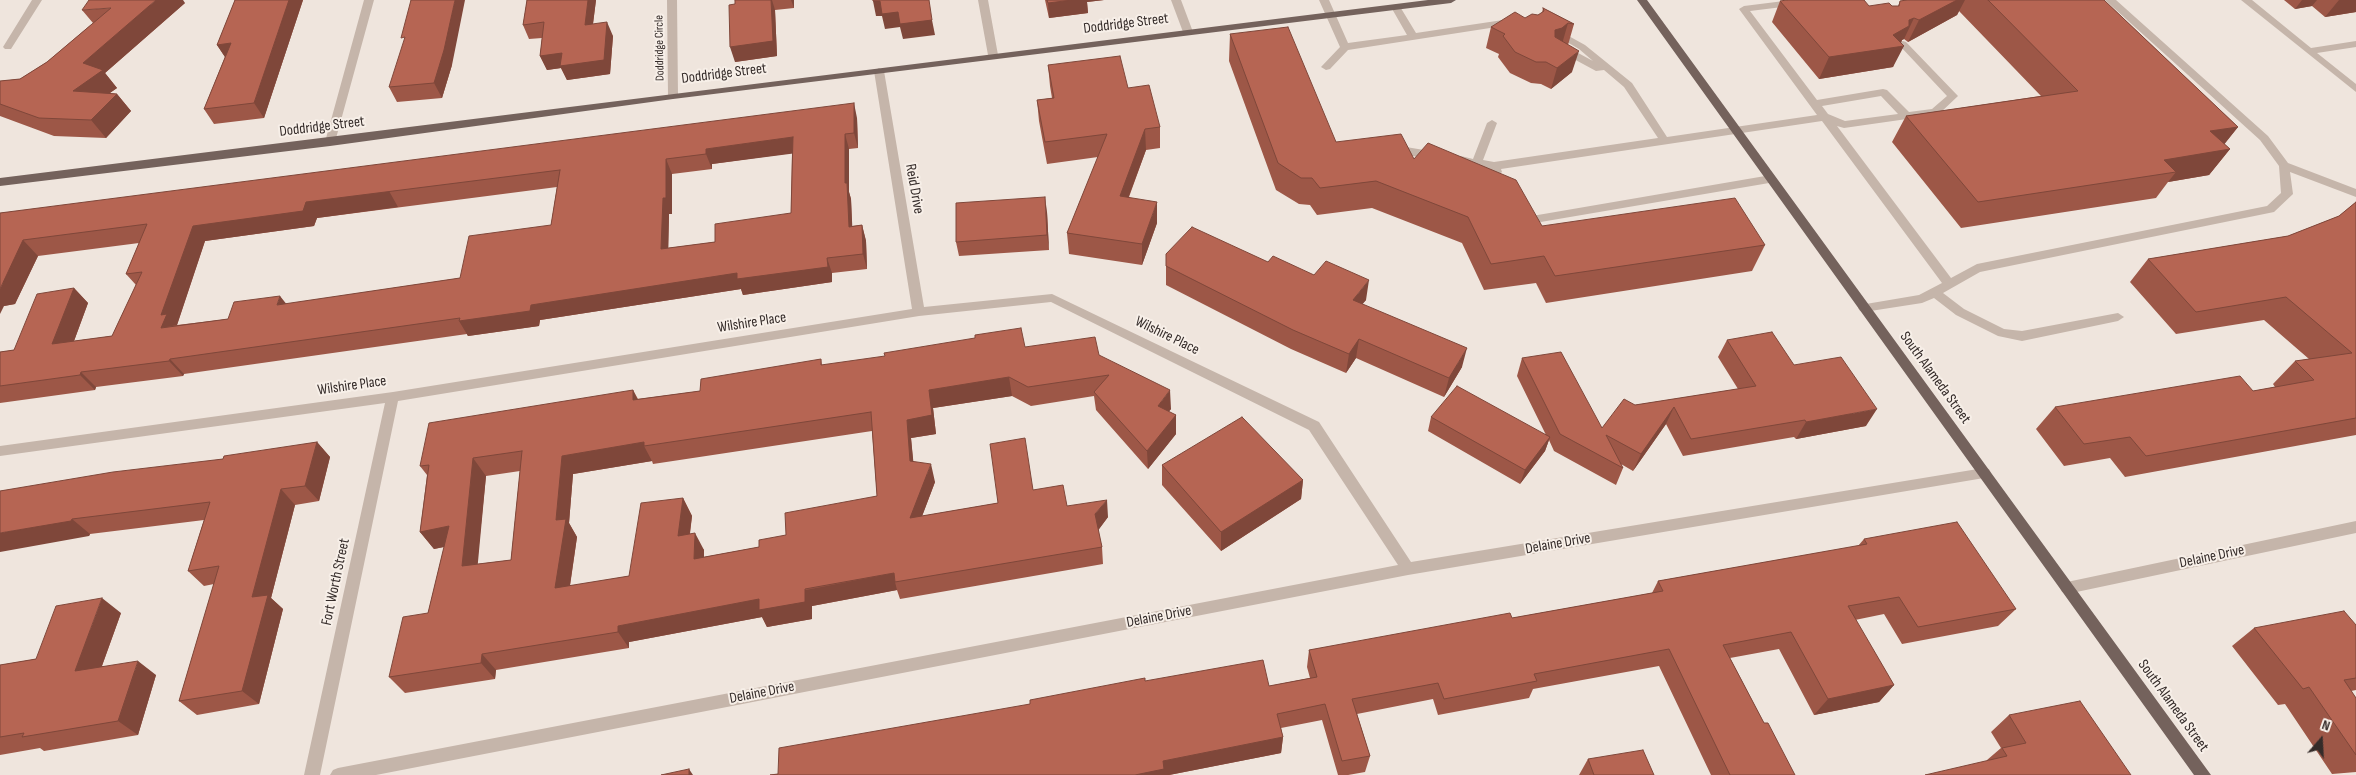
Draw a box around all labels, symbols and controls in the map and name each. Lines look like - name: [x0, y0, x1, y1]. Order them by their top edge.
- street label: Doddridge Street: [1082, 10, 1170, 38]
- street label: Doddridge Circle: [652, 15, 668, 81]
- street label: Doddridge Street: [680, 60, 768, 88]
- street label: Doddridge Street: [278, 113, 366, 141]
- street label: Reid Drive: [901, 163, 927, 215]
- street label: Wilshire Place: [716, 309, 788, 337]
- street label: Wilshire Place: [1132, 313, 1202, 359]
- street label: South Alameda Street: [1896, 329, 1974, 427]
- street label: Wilshire Place: [316, 372, 388, 400]
- street label: Delaine Drive: [1524, 529, 1592, 559]
- street label: Fort Worth Street: [318, 537, 354, 627]
- street label: Delaine Drive: [2178, 541, 2246, 573]
- street label: Delaine Drive: [1125, 602, 1193, 632]
- street label: South Alameda Street: [2134, 657, 2212, 755]
- street label: Delaine Drive: [728, 678, 796, 708]
- north arrow: [2296, 715, 2346, 765]
- text: N: [2320, 716, 2332, 735]

